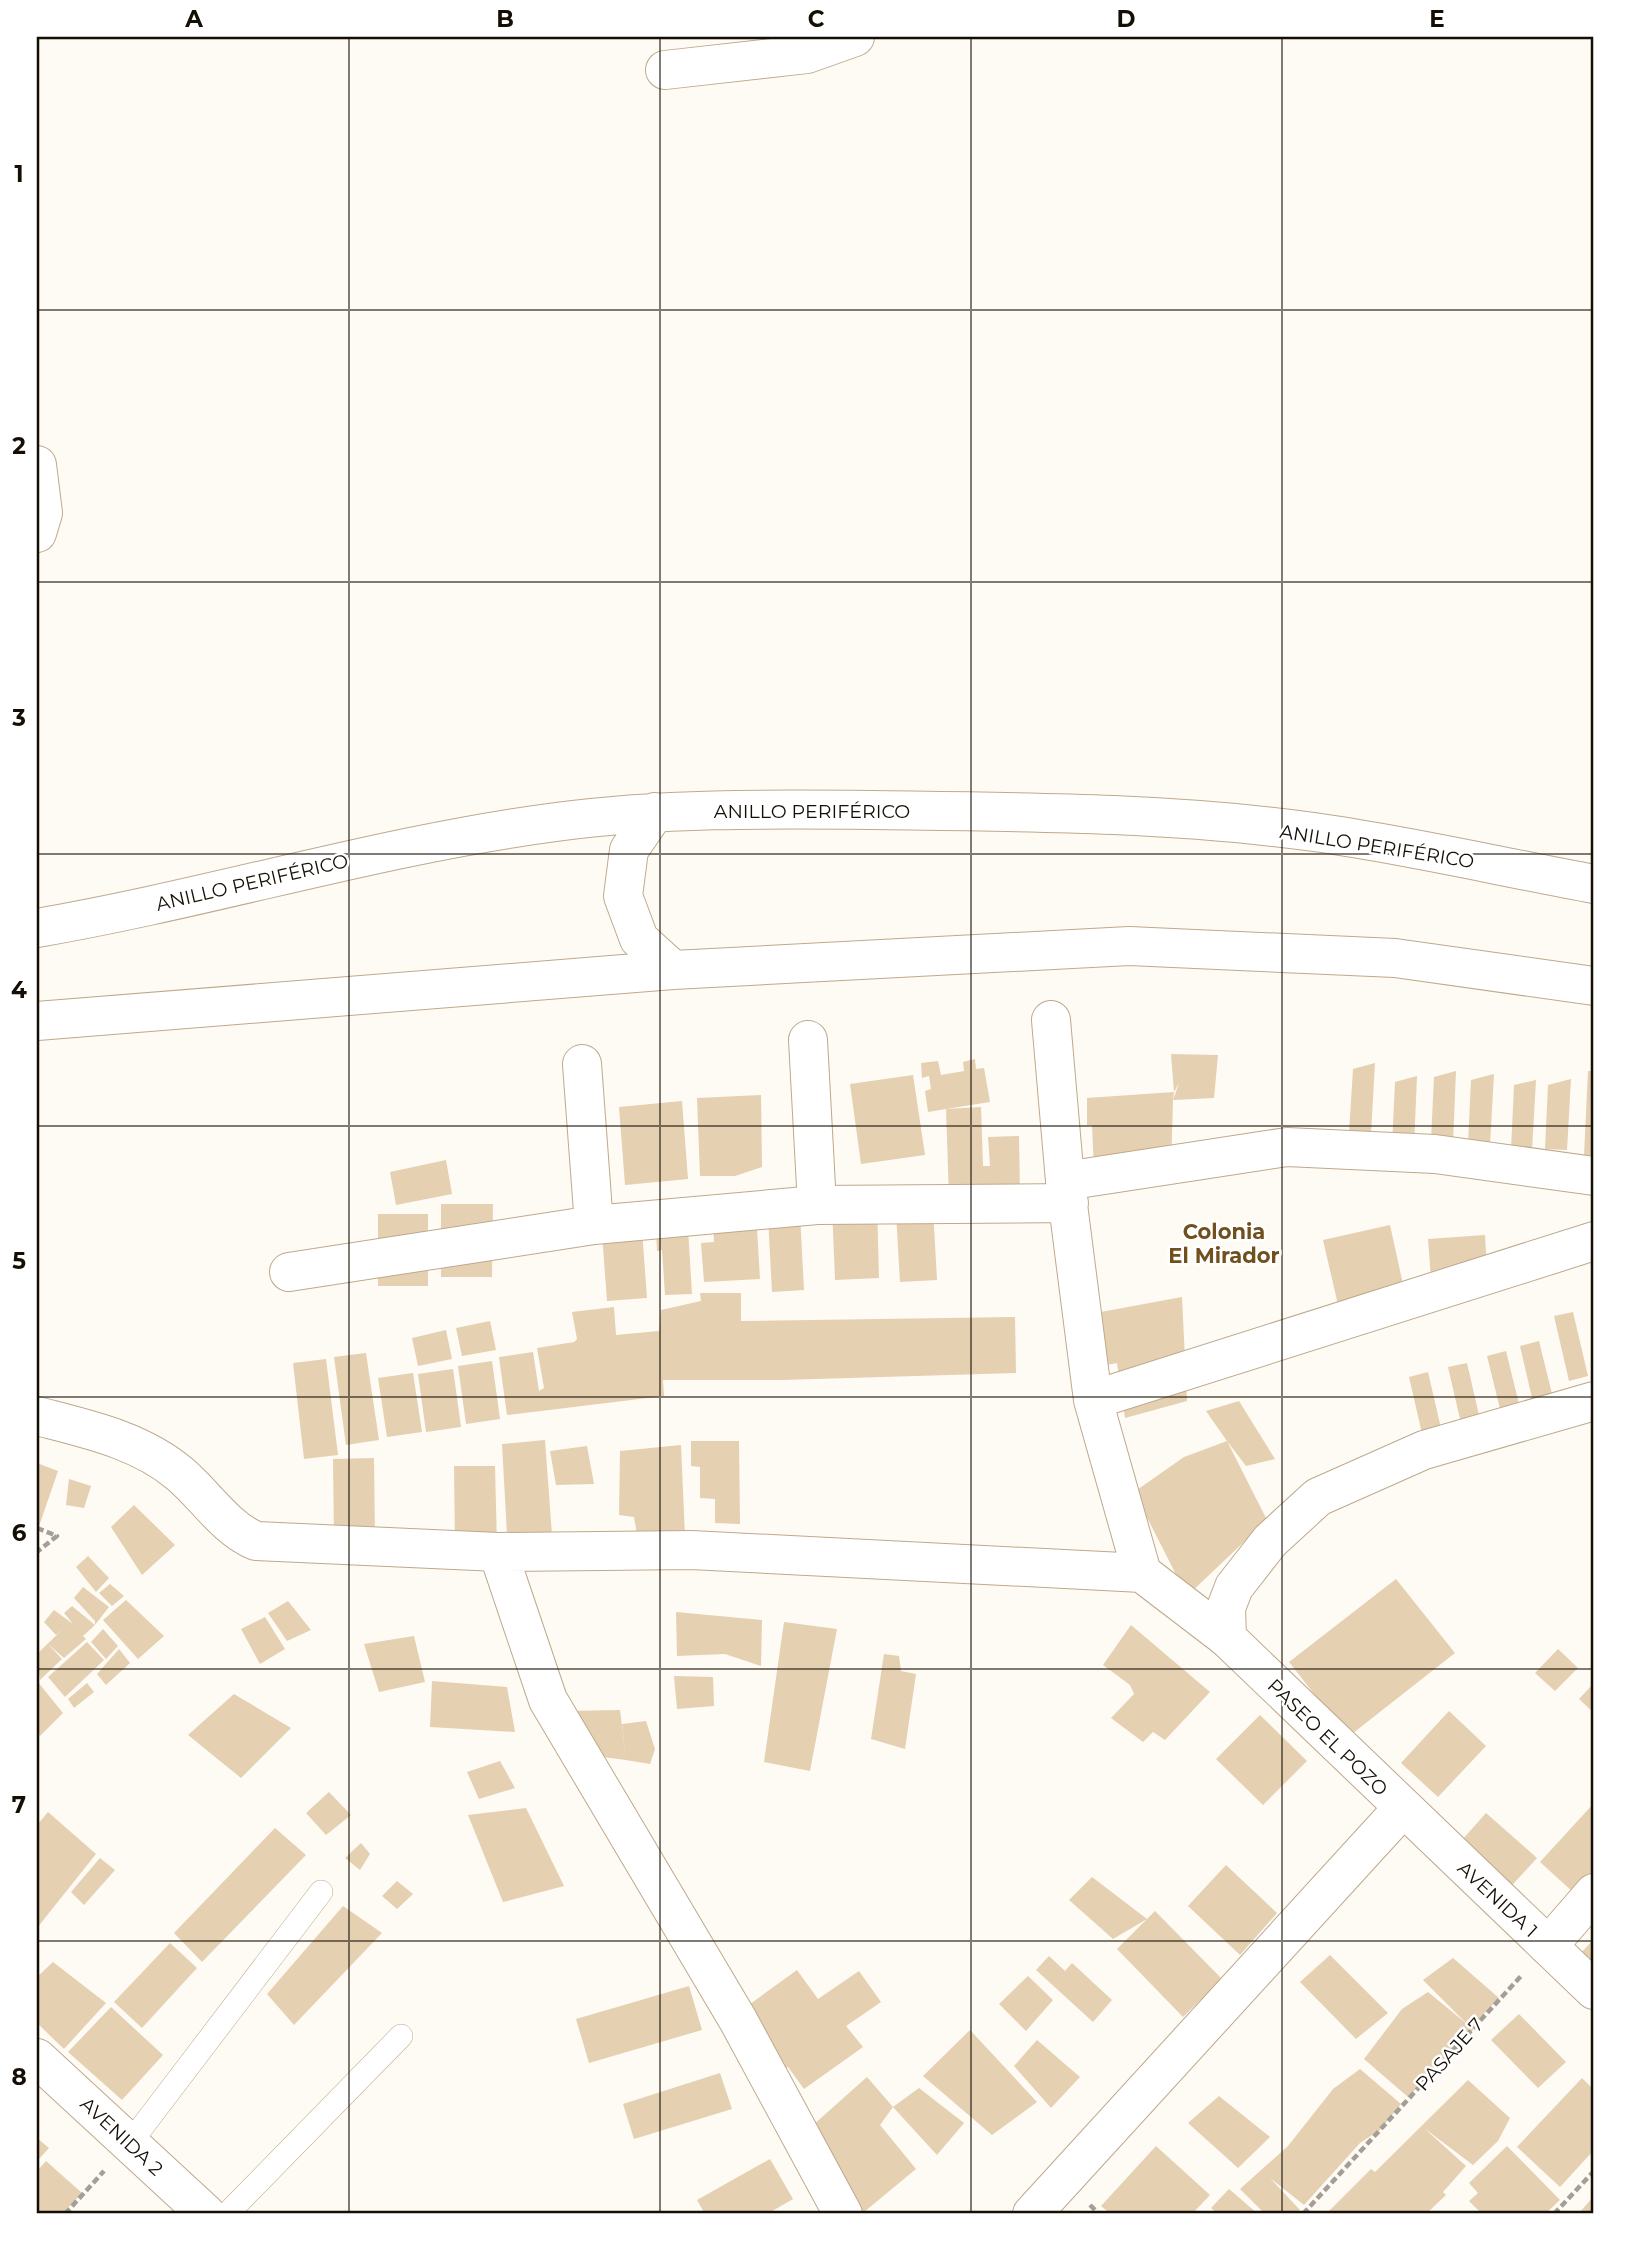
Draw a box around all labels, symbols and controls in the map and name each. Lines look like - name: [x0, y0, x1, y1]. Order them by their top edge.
- text: A: [184, 5, 203, 33]
- text: B: [496, 5, 514, 33]
- text: C: [808, 5, 825, 33]
- text: D: [1117, 5, 1136, 33]
- text: E: [1429, 5, 1445, 33]
- text: 1: [14, 160, 24, 188]
- text: 2: [12, 432, 26, 460]
- text: 3: [11, 704, 26, 732]
- street label: ANILLO PERIFÉRICO: [714, 800, 910, 823]
- street label: ANILLO PERIFÉRICO: [1278, 820, 1476, 873]
- street label: ANILLO PERIFÉRICO: [154, 849, 350, 916]
- text: 4: [11, 976, 27, 1004]
- district label: Colonia El Mirador: [1168, 1219, 1280, 1268]
- text: 5: [12, 1247, 26, 1275]
- text: 6: [12, 1519, 27, 1547]
- street label: PASEO EL POZO: [1263, 1674, 1393, 1801]
- text: 7: [12, 1791, 26, 1819]
- street label: AVENIDA 1: [1453, 1857, 1542, 1942]
- street label: PASAJE 7: [1411, 2013, 1488, 2096]
- text: 8: [11, 2063, 27, 2091]
- street label: AVENIDA 2: [76, 2092, 168, 2181]

